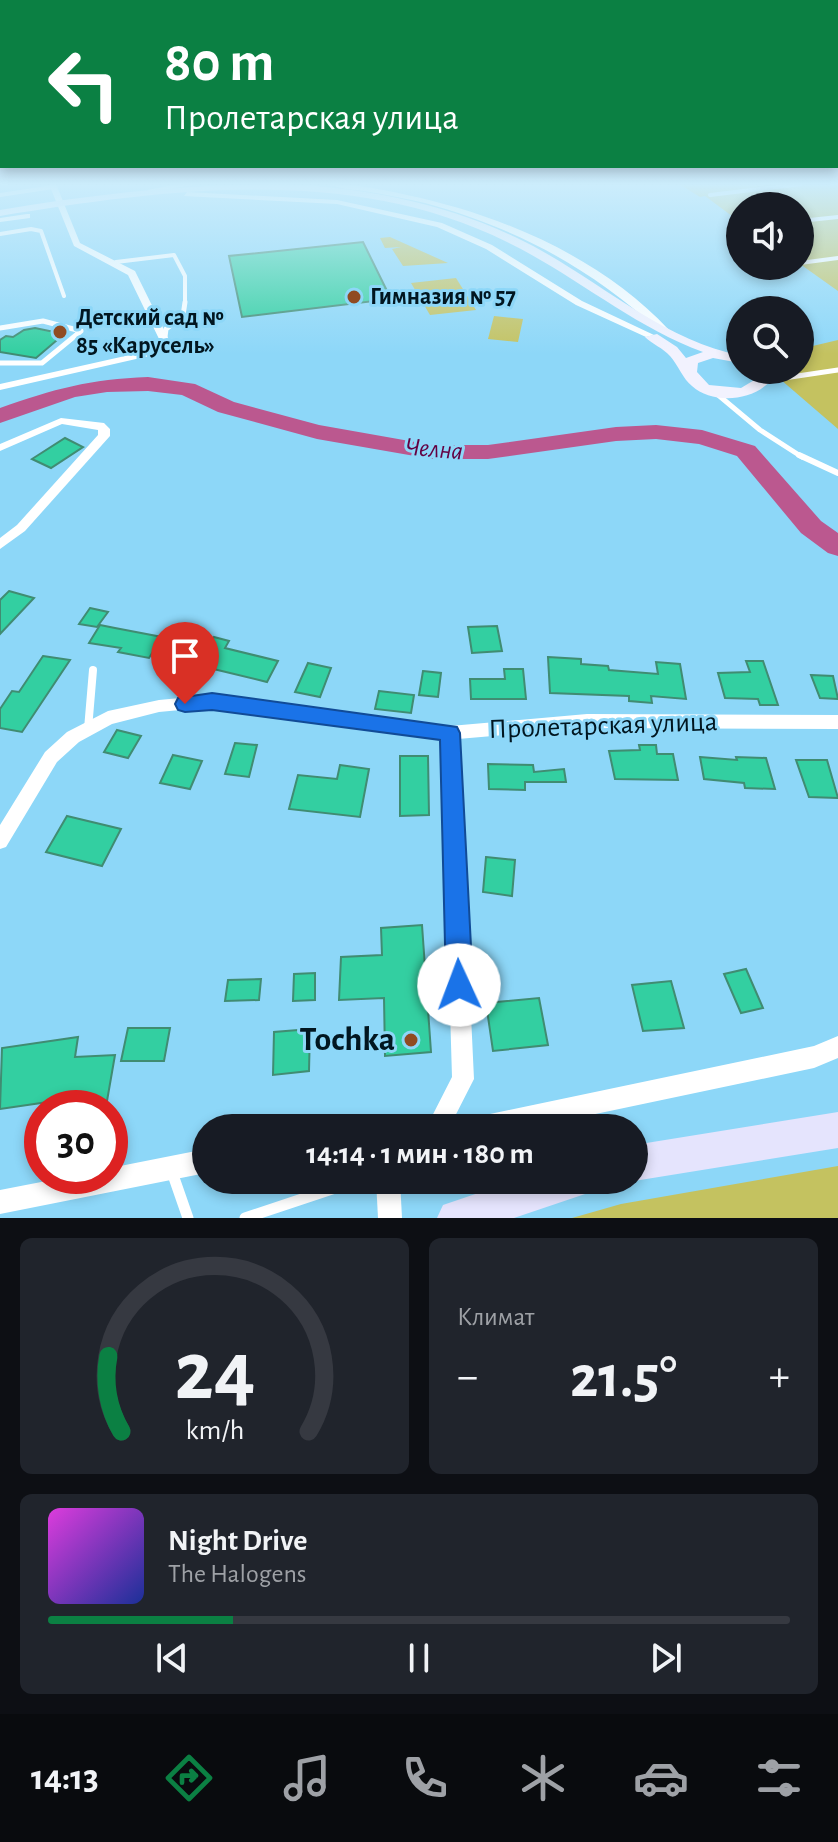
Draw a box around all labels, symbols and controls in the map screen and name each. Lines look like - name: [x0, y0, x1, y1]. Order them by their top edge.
- icon: left: [32, 32, 136, 136]
- text: 80 m: [164, 35, 274, 91]
- text: Пролетарская улица: [164, 100, 459, 136]
- map controls: [726, 192, 814, 384]
- button: sound: [726, 192, 814, 280]
- place label: Гимназия № 57: [370, 285, 516, 309]
- marker: Гимназия № 57: [345, 288, 363, 306]
- button: search: [726, 296, 814, 384]
- place label: Детский сад № 85 «Карусель»: [76, 306, 224, 358]
- marker: Детский сад № 85 «Карусель»: [51, 323, 69, 341]
- water label: Челна: [404, 434, 464, 464]
- pin: [151, 622, 219, 704]
- icon: arrive: [163, 634, 207, 678]
- street label: Пролетарская улица: [488, 708, 718, 744]
- position arrow: [417, 943, 501, 1027]
- place label: Tochka: [300, 1023, 395, 1057]
- marker: Tochka: [402, 1031, 420, 1049]
- speed limit sign: 30: [24, 1090, 128, 1194]
- text: 14:14 · 1 мин · 180 m: [306, 1139, 534, 1169]
- text: Климат: [457, 1304, 534, 1330]
- text: 24: [174, 1331, 255, 1415]
- text: 21.5°: [570, 1348, 677, 1408]
- text: −: [457, 1355, 478, 1399]
- text: +: [769, 1355, 790, 1399]
- text: km/h: [185, 1416, 244, 1445]
- text: Night Drive: [168, 1526, 307, 1556]
- text: The Halogens: [168, 1561, 306, 1587]
- icon: previous: [150, 1636, 194, 1680]
- icon: pause: [397, 1636, 441, 1680]
- icon: next: [644, 1636, 688, 1680]
- icon: directions: [161, 1750, 217, 1806]
- icon: music: [279, 1750, 335, 1806]
- icon: phone: [397, 1750, 453, 1806]
- icon: climate: [515, 1750, 571, 1806]
- icon: car: [633, 1750, 689, 1806]
- icon: filters: [751, 1750, 807, 1806]
- text: 14:13: [31, 1760, 99, 1796]

